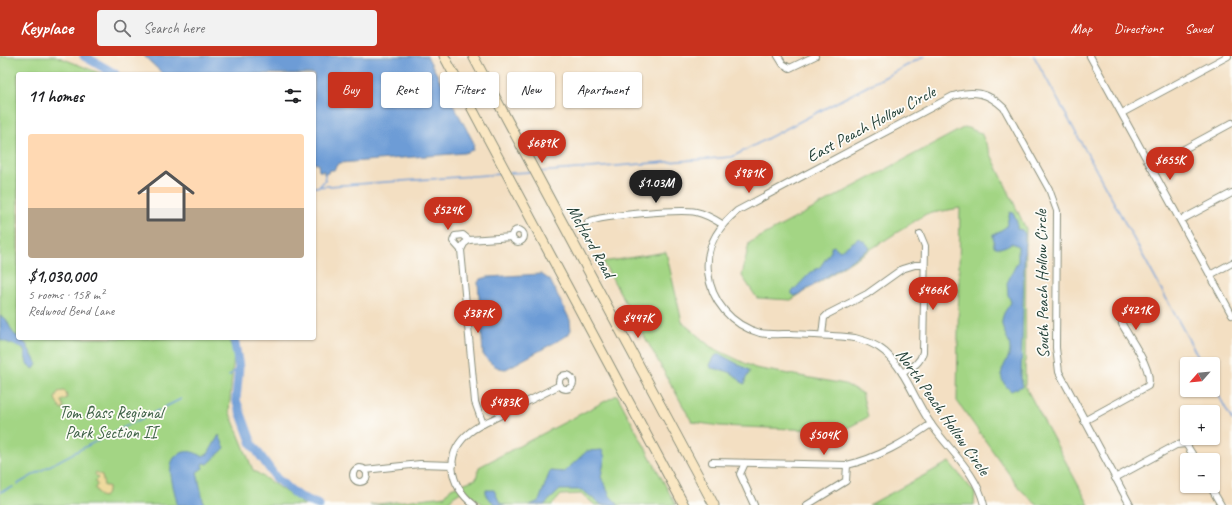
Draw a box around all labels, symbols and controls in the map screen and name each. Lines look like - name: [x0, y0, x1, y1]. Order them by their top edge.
- search box: [97, 10, 377, 46]
- text: Keyplace: [20, 16, 73, 40]
- icon: search: [111, 17, 133, 39]
- text: Search here: [143, 19, 204, 38]
- text: Map: [1071, 20, 1092, 37]
- text: Directions: [1114, 20, 1163, 37]
- text: Saved: [1185, 20, 1212, 37]
- chip: Buy: [328, 72, 373, 108]
- chip: Rent: [381, 72, 432, 108]
- chip: Filters: [440, 72, 499, 108]
- chip: New: [507, 72, 555, 108]
- chip: Apartment: [563, 72, 642, 108]
- street label: East Peach Hollow Circle: [803, 80, 940, 167]
- icon: filters: [282, 85, 304, 107]
- text: 11 homes: [28, 86, 84, 107]
- pin: $689K: [514, 130, 570, 164]
- text: $689K: [527, 135, 557, 151]
- pin: $655K: [1142, 147, 1198, 181]
- text: $655K: [1155, 152, 1185, 168]
- icon: home: [130, 160, 202, 232]
- pin: $981K: [721, 160, 777, 194]
- text: $981K: [734, 165, 764, 181]
- pin: $1.03M: [623, 170, 689, 204]
- text: $1.03M: [638, 175, 674, 191]
- pin: $524K: [420, 197, 476, 231]
- street label: McHard Road: [562, 201, 621, 283]
- text: $524K: [433, 202, 463, 218]
- street label: South Peach Hollow Circle: [1030, 208, 1054, 359]
- text: $1,030,000: [28, 266, 96, 287]
- pin: $466K: [905, 277, 961, 311]
- text: $466K: [918, 282, 948, 298]
- text: 5 rooms · 158 m²: [28, 287, 104, 303]
- pin: $421K: [1108, 297, 1164, 331]
- pin: $387K: [450, 300, 506, 334]
- text: $421K: [1121, 302, 1151, 318]
- text: Redwood Bend Lane: [28, 303, 114, 319]
- text: $387K: [463, 305, 493, 321]
- pin: $447K: [610, 305, 666, 339]
- text: $447K: [623, 310, 653, 326]
- street label: North Peach Hollow Circle: [891, 345, 995, 481]
- north arrow: [1180, 357, 1220, 397]
- map controls: [1180, 357, 1220, 493]
- pin: $483K: [477, 389, 533, 423]
- text: $483K: [490, 394, 520, 410]
- park label: Tom Bass Regional Park Section II: [59, 402, 166, 443]
- button: +: [1180, 405, 1220, 445]
- pin: $504K: [796, 422, 852, 456]
- text: $504K: [809, 427, 839, 443]
- button: −: [1180, 453, 1220, 493]

